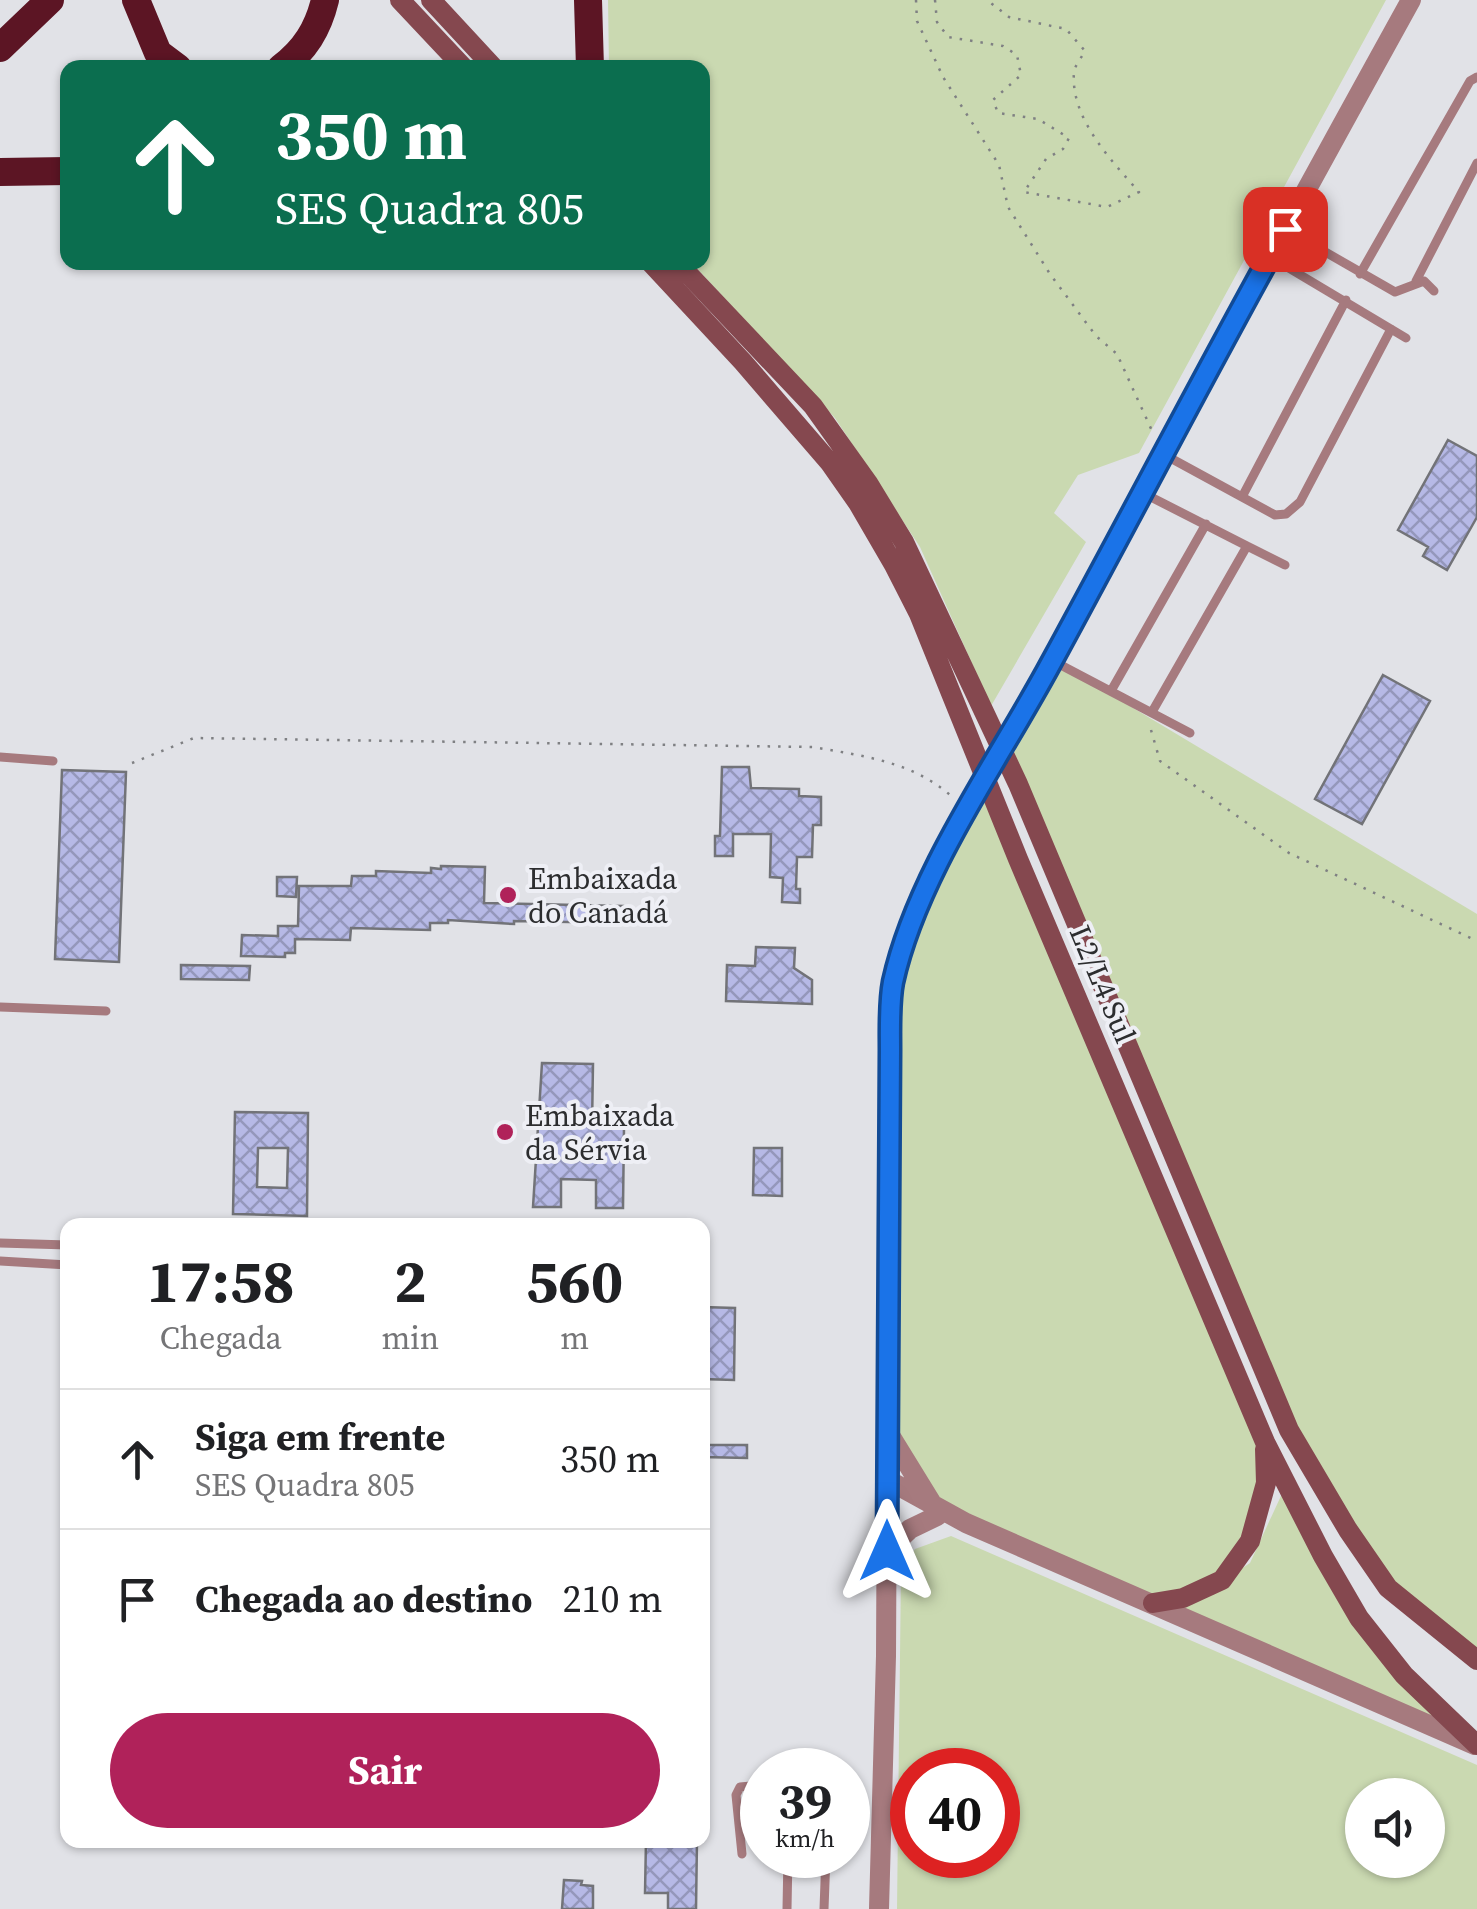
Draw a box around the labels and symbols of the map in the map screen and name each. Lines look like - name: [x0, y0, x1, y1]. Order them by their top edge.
- pin: [1243, 187, 1328, 272]
- place label: Embaixada do Canadá: [528, 858, 678, 933]
- marker: Embaixada do Canadá: [497, 884, 519, 906]
- street label: L2/L4 Sul: [1060, 919, 1146, 1049]
- place label: Embaixada da Sérvia: [525, 1095, 675, 1170]
- marker: Embaixada da Sérvia: [494, 1121, 516, 1143]
- position arrow: [835, 1499, 939, 1603]
- speed limit sign: 40: [890, 1748, 1020, 1878]

